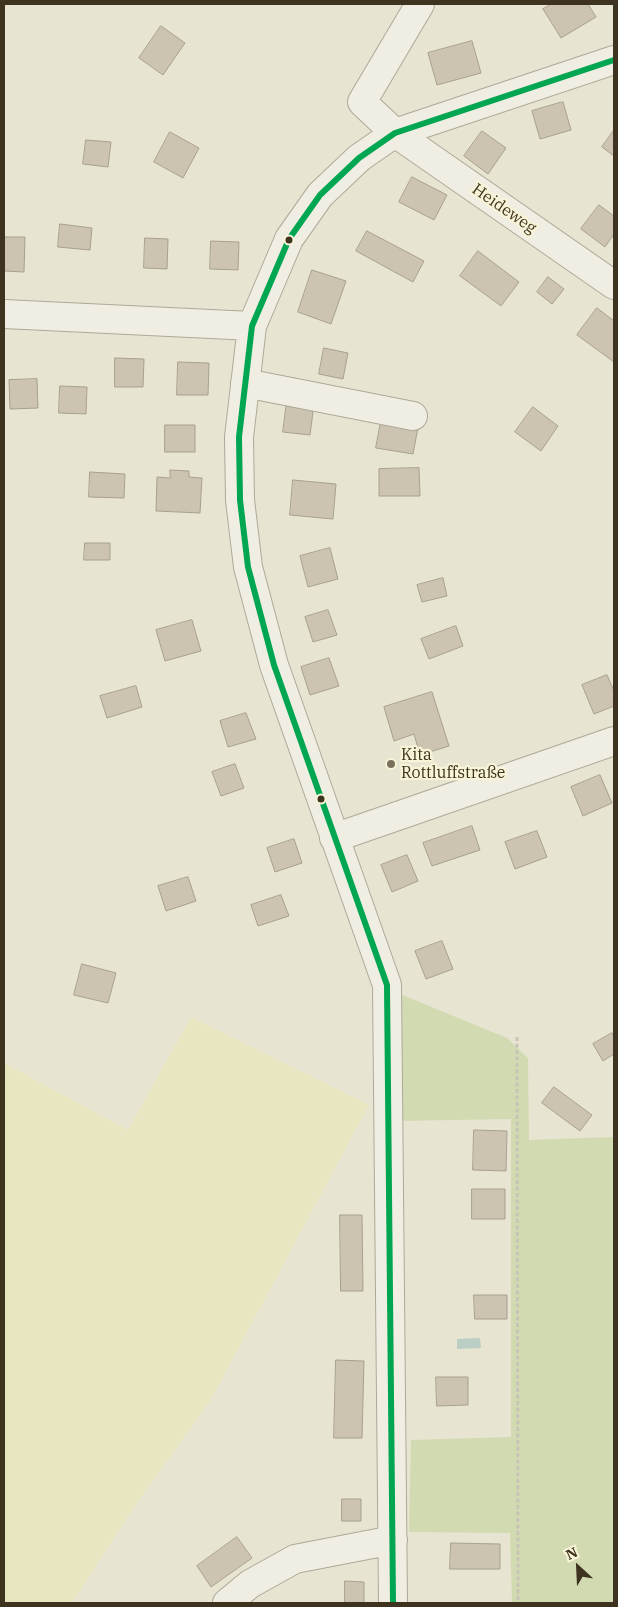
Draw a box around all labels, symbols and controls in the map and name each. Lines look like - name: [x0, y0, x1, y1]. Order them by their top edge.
- street label: Heideweg: [468, 180, 540, 238]
- unlabelled marker: [284, 235, 294, 245]
- place label: Kita Rottluffstraße: [401, 745, 505, 783]
- marker: Kita Rottluffstraße: [385, 758, 397, 770]
- unlabelled marker: [316, 794, 326, 804]
- north arrow: [553, 1542, 603, 1592]
- text: N: [563, 1543, 580, 1564]

